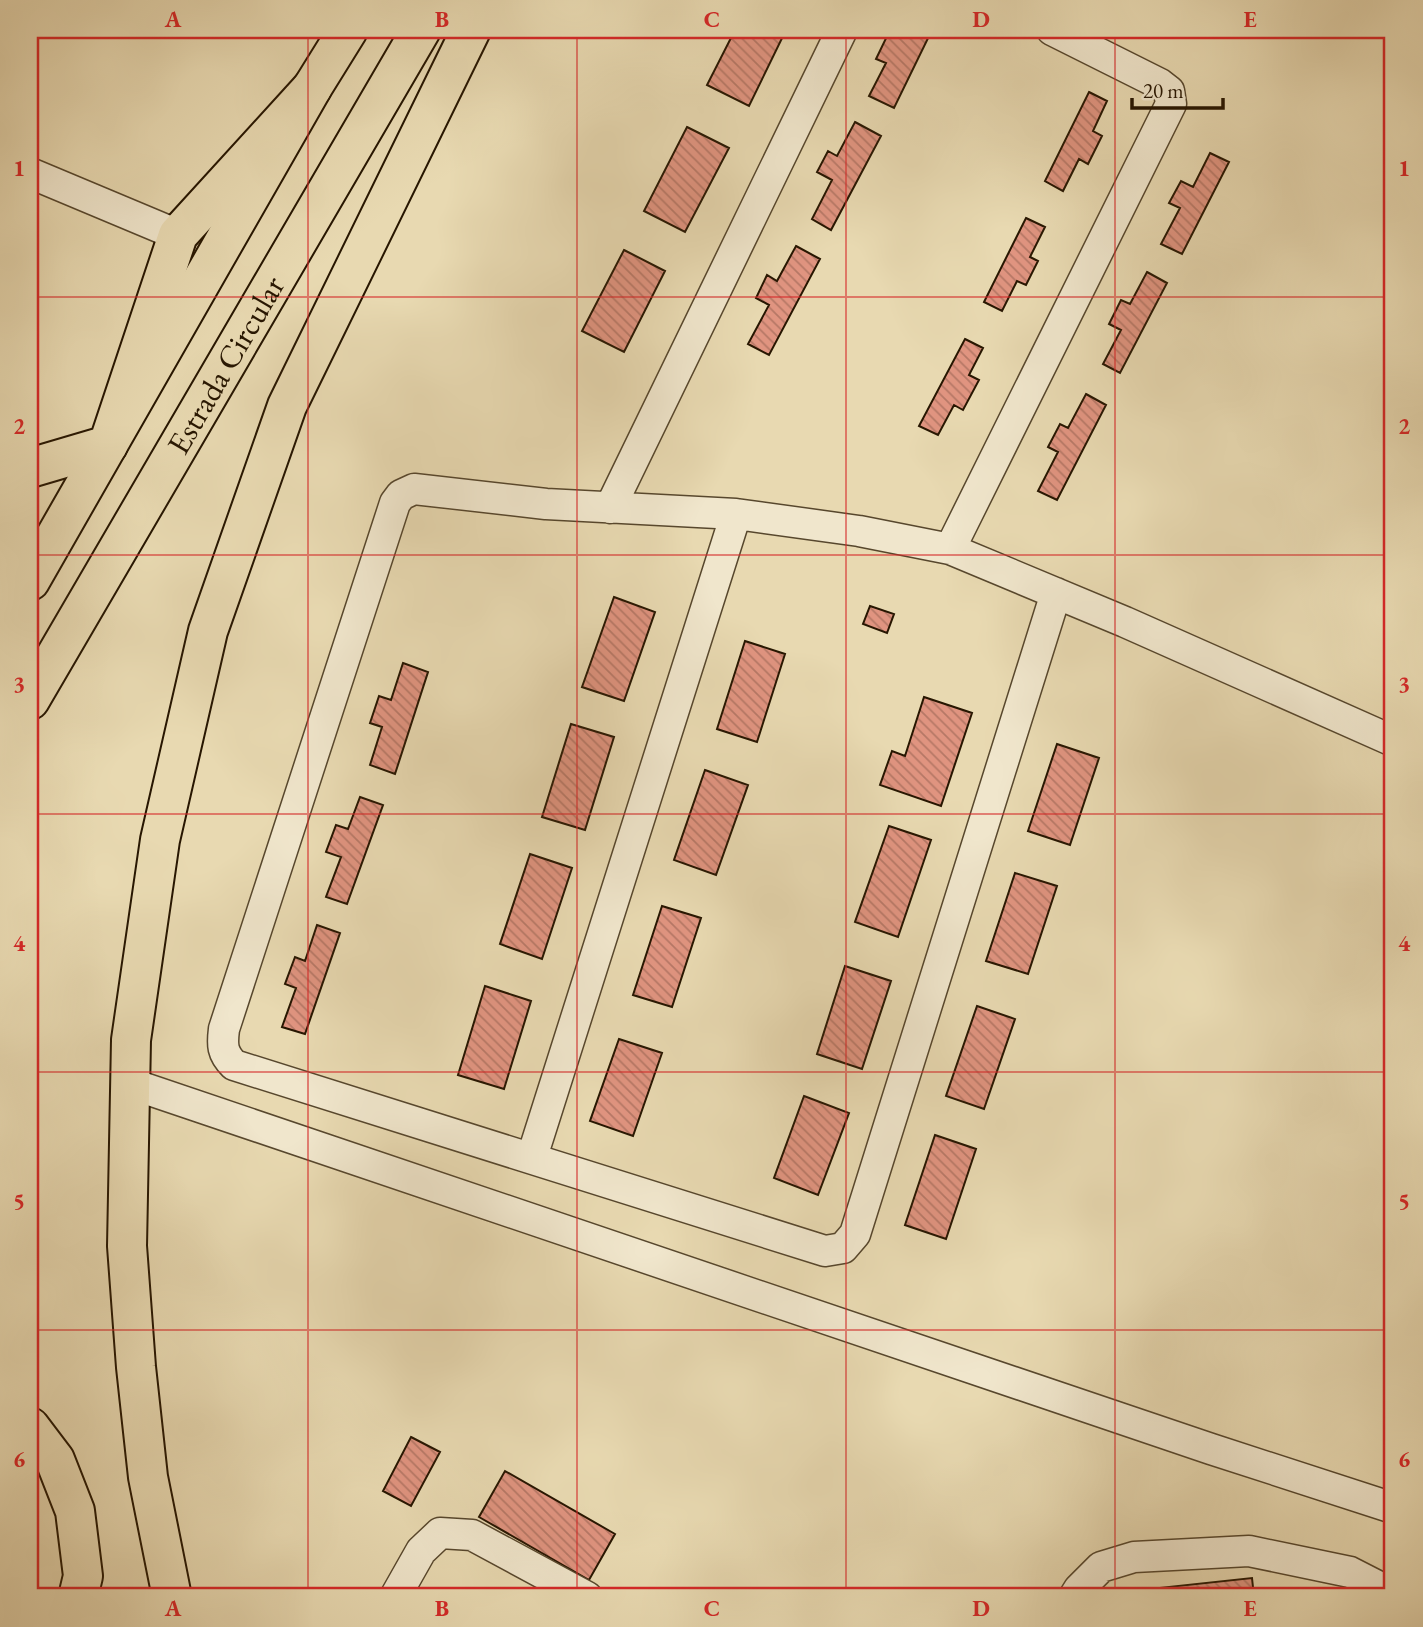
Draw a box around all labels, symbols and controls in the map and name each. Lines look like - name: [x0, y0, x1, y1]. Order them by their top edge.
- text: A: [164, 4, 182, 34]
- text: B: [435, 4, 449, 34]
- text: C: [704, 4, 720, 34]
- text: D: [972, 4, 990, 34]
- text: E: [1243, 4, 1257, 34]
- scale bar: [1132, 66, 1224, 110]
- text: 20 m: [1143, 77, 1184, 104]
- text: 1: [13, 153, 25, 183]
- text: 1: [1398, 153, 1410, 183]
- street label: Estrada Circular: [157, 268, 294, 462]
- text: 2: [13, 411, 25, 441]
- text: 2: [1398, 411, 1410, 441]
- text: 3: [13, 669, 25, 699]
- text: 3: [1398, 669, 1410, 699]
- text: 4: [13, 928, 26, 958]
- text: 4: [1398, 928, 1411, 958]
- text: 5: [13, 1186, 25, 1216]
- text: 5: [1398, 1186, 1410, 1216]
- text: 6: [13, 1444, 25, 1474]
- text: 6: [1398, 1444, 1410, 1474]
- text: A: [164, 1593, 182, 1623]
- text: B: [435, 1593, 449, 1623]
- text: C: [704, 1593, 720, 1623]
- text: D: [972, 1593, 990, 1623]
- text: E: [1243, 1593, 1257, 1623]

